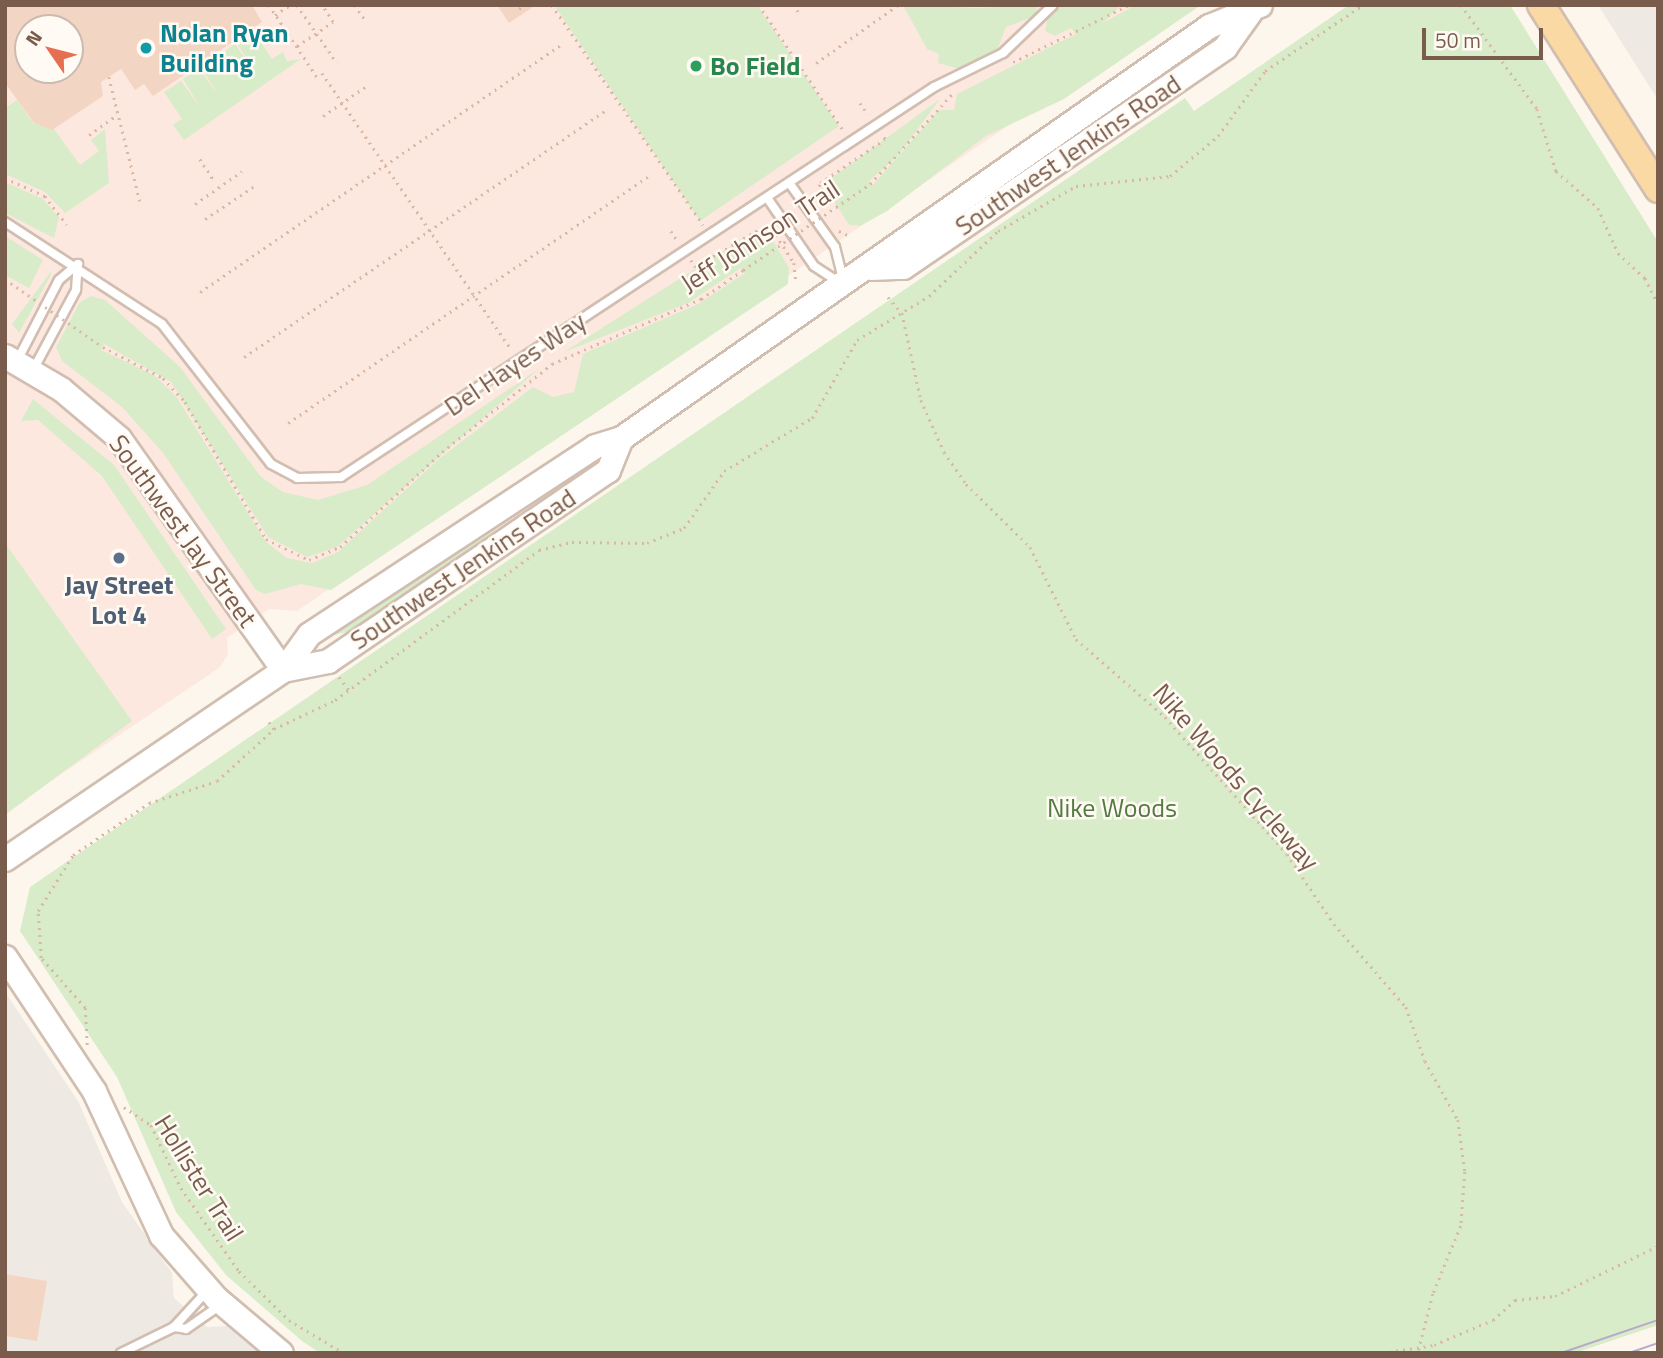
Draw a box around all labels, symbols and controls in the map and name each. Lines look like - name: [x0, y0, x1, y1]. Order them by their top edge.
- north arrow: [14, 14, 84, 84]
- scale bar: [1425, 14, 1546, 58]
- place label: Nolan Ryan Building: [160, 17, 289, 78]
- text: N: [17, 24, 49, 52]
- text: 50 m: [1435, 24, 1481, 56]
- marker: Nolan Ryan Building: [138, 40, 154, 56]
- place label: Bo Field: [710, 50, 800, 82]
- marker: Bo Field: [688, 58, 704, 74]
- street label: Southwest Jenkins Road: [949, 68, 1187, 242]
- street label: Jeff Johnson Trail: [675, 173, 845, 299]
- street label: Del Hayes Way: [439, 305, 591, 423]
- street label: Southwest Jay Street: [103, 429, 263, 633]
- street label: Southwest Jenkins Road: [344, 482, 582, 656]
- marker: Jay Street Lot 4: [111, 550, 127, 566]
- place label: Jay Street Lot 4: [65, 569, 173, 630]
- street label: Nike Woods Cycleway: [1146, 677, 1326, 877]
- park label: Nike Woods: [1047, 792, 1177, 824]
- street label: Hollister Trail: [148, 1109, 250, 1247]

